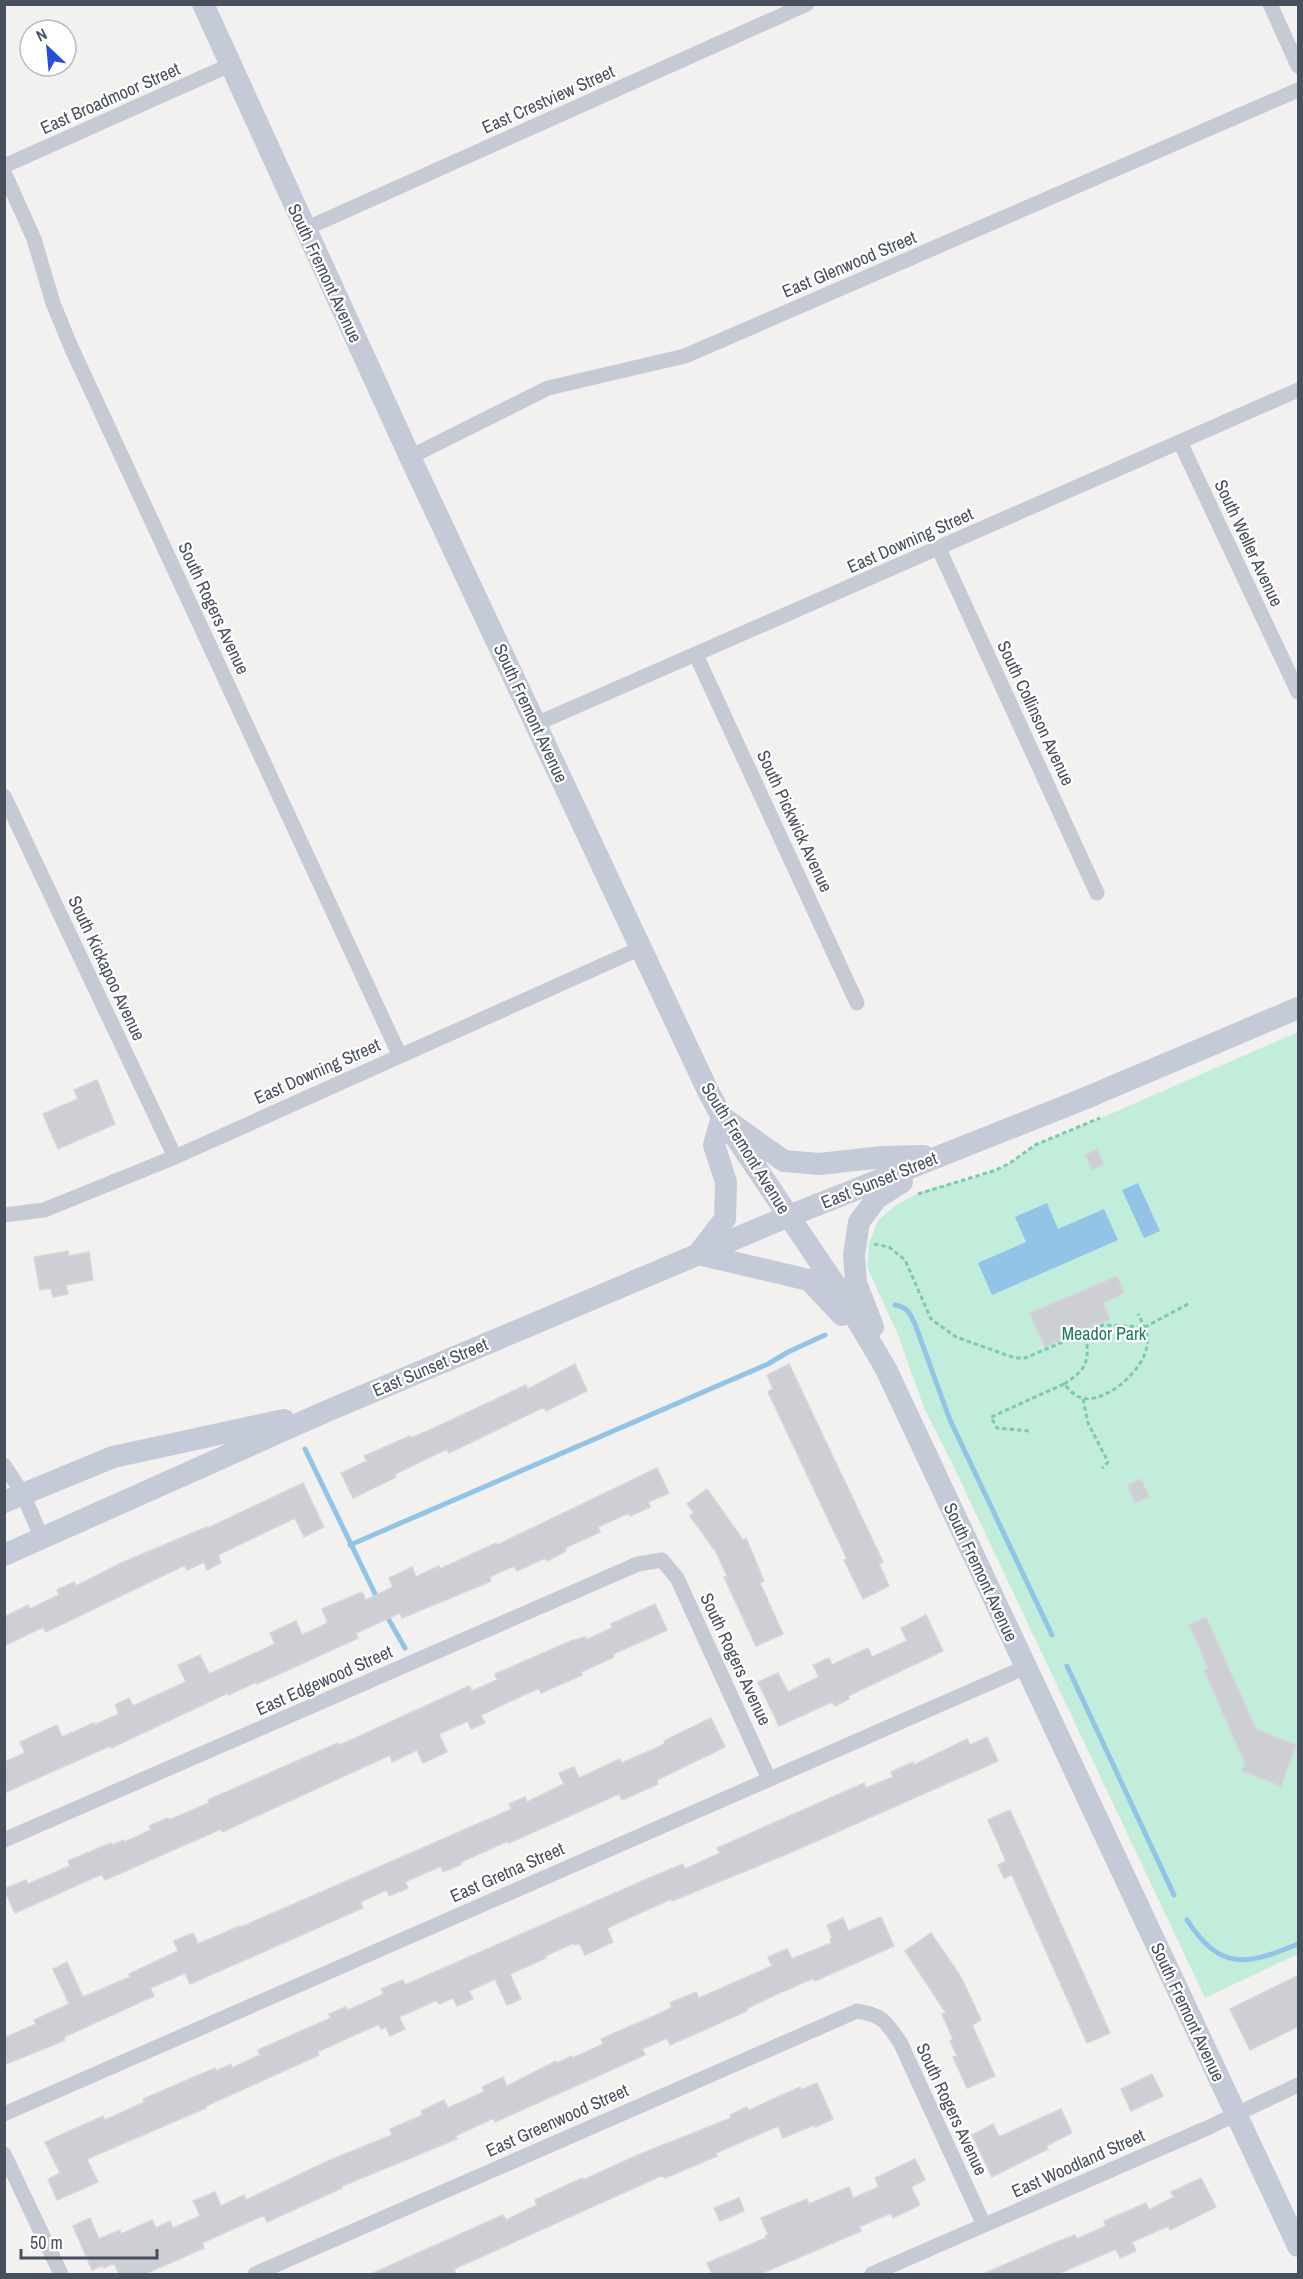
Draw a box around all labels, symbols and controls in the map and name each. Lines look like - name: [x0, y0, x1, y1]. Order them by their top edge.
- north arrow: [18, 18, 78, 78]
- text: N: [32, 23, 51, 46]
- street label: East Broadmoor Street: [36, 56, 184, 140]
- street label: East Crestview Street: [478, 59, 618, 139]
- street label: South Fremont Avenue: [282, 199, 368, 347]
- street label: East Glenwood Street: [778, 224, 920, 304]
- street label: South Weller Avenue: [1209, 475, 1289, 611]
- street label: East Downing Street: [843, 501, 977, 579]
- street label: South Rogers Avenue: [172, 538, 256, 678]
- street label: South Collinson Avenue: [991, 636, 1081, 790]
- street label: South Fremont Avenue: [488, 639, 574, 787]
- street label: South Pickwick Avenue: [751, 746, 839, 896]
- street label: South Kickapoo Avenue: [62, 891, 152, 1045]
- street label: East Downing Street: [250, 1032, 384, 1110]
- street label: South Fremont Avenue: [695, 1077, 797, 1219]
- street label: East Sunset Street: [817, 1145, 941, 1215]
- park label: Meador Park: [1062, 1321, 1147, 1346]
- street label: East Sunset Street: [368, 1331, 492, 1403]
- street label: South Fremont Avenue: [938, 1498, 1024, 1646]
- street label: South Rogers Avenue: [694, 1589, 778, 1729]
- street label: East Edgewood Street: [252, 1639, 396, 1721]
- street label: East Gretna Street: [446, 1836, 568, 1908]
- street label: South Fremont Avenue: [1145, 1938, 1231, 2086]
- street label: South Rogers Avenue: [910, 2039, 994, 2179]
- street label: East Greenwood Street: [482, 2077, 632, 2163]
- street label: East Woodland Street: [1007, 2122, 1149, 2204]
- scale bar: [21, 2222, 158, 2260]
- text: 50 m: [30, 2230, 63, 2255]

